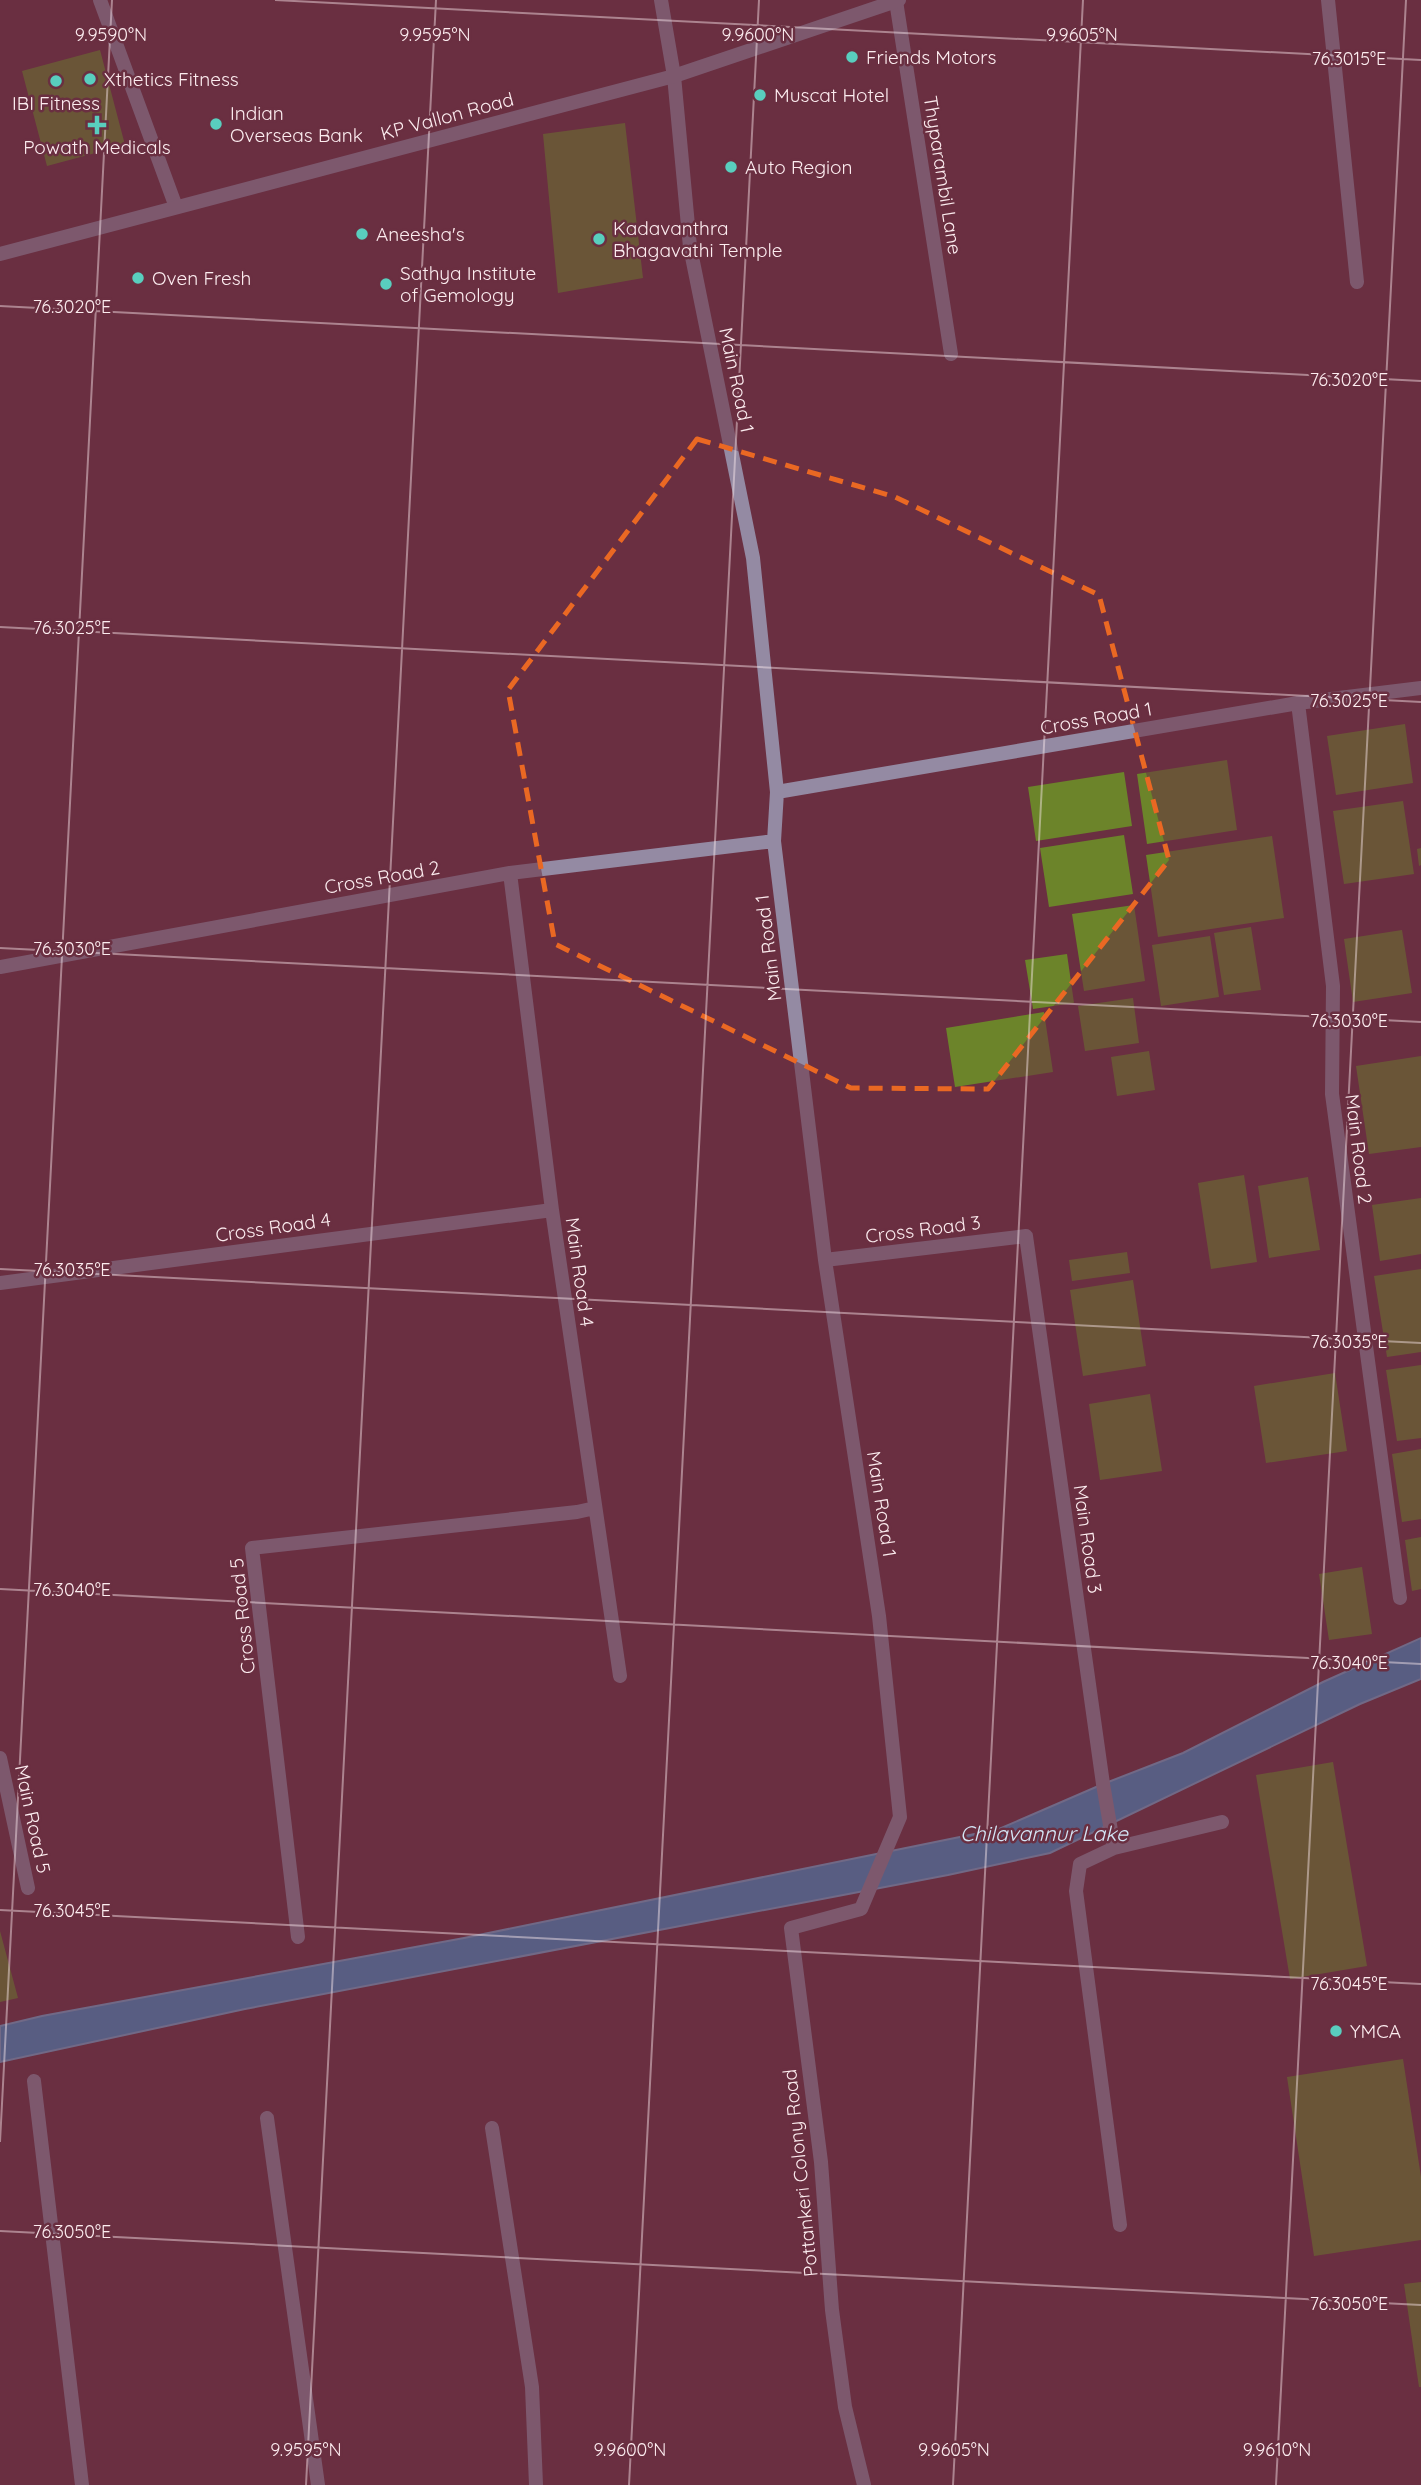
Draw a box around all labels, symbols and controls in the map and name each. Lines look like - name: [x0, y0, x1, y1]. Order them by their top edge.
- text: 9.9590°N: [75, 23, 147, 46]
- text: 9.9595°N: [399, 23, 471, 46]
- text: 9.9600°N: [722, 23, 794, 46]
- text: 9.9605°N: [1046, 23, 1118, 46]
- place label: Friends Motors: [866, 45, 997, 69]
- text: 76.3015°E: [1312, 47, 1386, 70]
- marker: Friends Motors: [844, 49, 860, 65]
- place label: Xthetics Fitness: [104, 67, 239, 91]
- marker: Xthetics Fitness: [82, 71, 98, 87]
- marker: IBI Fitness: [48, 73, 64, 89]
- place label: Muscat Hotel: [774, 83, 889, 107]
- street label: KP Vallon Road: [378, 87, 516, 145]
- marker: Muscat Hotel: [752, 87, 768, 103]
- place label: IBI Fitness: [12, 91, 100, 115]
- street label: Thyparambil Lane: [919, 94, 967, 256]
- place label: Indian Overseas Bank: [230, 101, 363, 147]
- marker: Indian Overseas Bank: [208, 116, 224, 132]
- marker: Powath Medicals: [89, 117, 105, 133]
- place label: Powath Medicals: [23, 135, 171, 159]
- place label: Auto Region: [745, 155, 853, 179]
- marker: Auto Region: [723, 159, 739, 175]
- place label: Kadavanthra Bhagavathi Temple: [613, 216, 782, 262]
- place label: Aneesha's: [376, 222, 465, 246]
- marker: Aneesha's: [354, 226, 370, 242]
- marker: Kadavanthra Bhagavathi Temple: [591, 231, 607, 247]
- place label: Sathya Institute of Gemology: [400, 261, 536, 307]
- place label: Oven Fresh: [152, 266, 251, 290]
- marker: Oven Fresh: [130, 270, 146, 286]
- marker: Sathya Institute of Gemology: [378, 276, 394, 292]
- text: 76.3020°E: [33, 295, 111, 318]
- street label: Main Road 1: [714, 325, 760, 435]
- text: 76.3020°E: [1310, 368, 1388, 391]
- text: 76.3025°E: [33, 616, 111, 639]
- text: 76.3025°E: [1310, 689, 1388, 712]
- street label: Cross Road 1: [1038, 696, 1154, 740]
- street label: Cross Road 2: [322, 855, 442, 899]
- street label: Main Road 1: [750, 894, 786, 1002]
- text: 76.3030°E: [33, 937, 111, 960]
- text: 76.3030°E: [1310, 1009, 1388, 1032]
- street label: Main Road 2: [1340, 1093, 1378, 1205]
- street label: Cross Road 4: [214, 1207, 332, 1247]
- street label: Cross Road 3: [864, 1210, 982, 1248]
- street label: Main Road 4: [560, 1216, 600, 1328]
- text: 76.3035°E: [33, 1258, 111, 1281]
- text: 76.3035°E: [1310, 1330, 1388, 1353]
- street label: Main Road 1: [862, 1449, 902, 1559]
- street label: Main Road 3: [1068, 1483, 1108, 1595]
- street label: Cross Road 5: [224, 1557, 260, 1675]
- text: 76.3040°E: [33, 1578, 111, 1601]
- text: 76.3040°E: [1310, 1651, 1388, 1674]
- street label: Main Road 5: [10, 1763, 56, 1875]
- water label: Chilavannur Lake: [960, 1820, 1129, 1846]
- text: 76.3045°E: [33, 1899, 111, 1922]
- text: 76.3045°E: [1310, 1972, 1388, 1995]
- place label: YMCA: [1350, 2019, 1401, 2043]
- marker: YMCA: [1328, 2023, 1344, 2039]
- street label: Pottankeri Colony Road: [777, 2068, 823, 2278]
- text: 76.3050°E: [33, 2220, 111, 2243]
- text: 76.3050°E: [1310, 2292, 1388, 2315]
- text: 9.9595°N: [270, 2438, 342, 2461]
- text: 9.9600°N: [594, 2438, 666, 2461]
- text: 9.9605°N: [918, 2438, 990, 2461]
- text: 9.9610°N: [1243, 2438, 1311, 2461]

